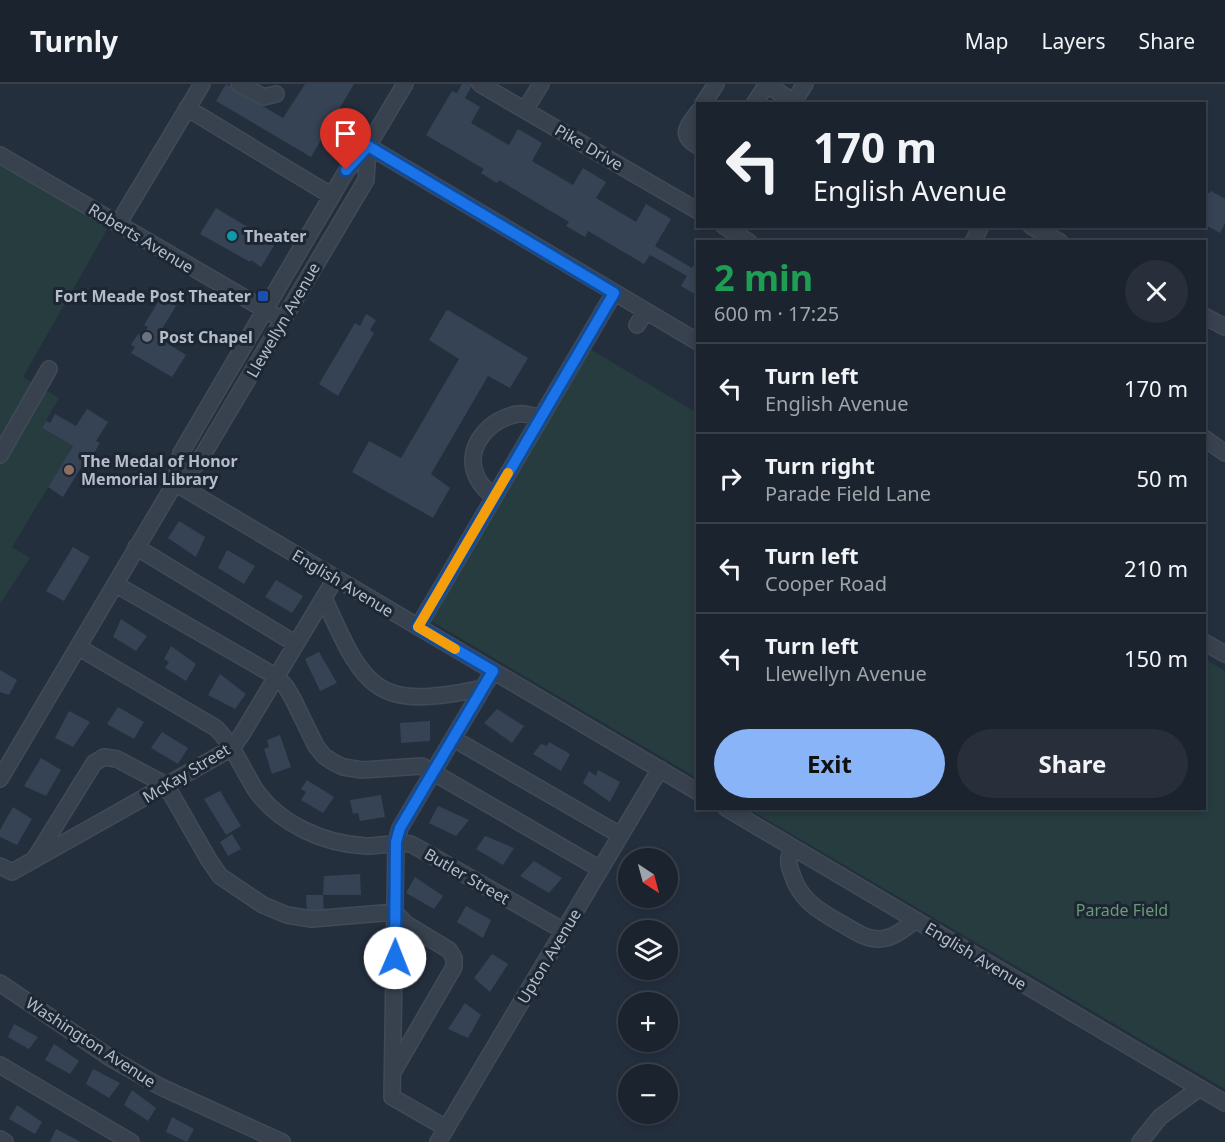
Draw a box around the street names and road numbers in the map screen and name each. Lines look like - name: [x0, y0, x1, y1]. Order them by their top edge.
- street label: Pike Drive: [551, 119, 627, 175]
- street label: Roberts Avenue: [84, 198, 198, 278]
- street label: Llewellyn Avenue: [241, 258, 325, 382]
- street label: English Avenue: [288, 544, 398, 622]
- street label: McKay Street: [138, 738, 234, 808]
- street label: Butler Street: [421, 843, 514, 909]
- street label: Upton Avenue: [512, 904, 586, 1008]
- street label: English Avenue: [921, 917, 1031, 995]
- street label: Washington Avenue: [22, 992, 160, 1092]

